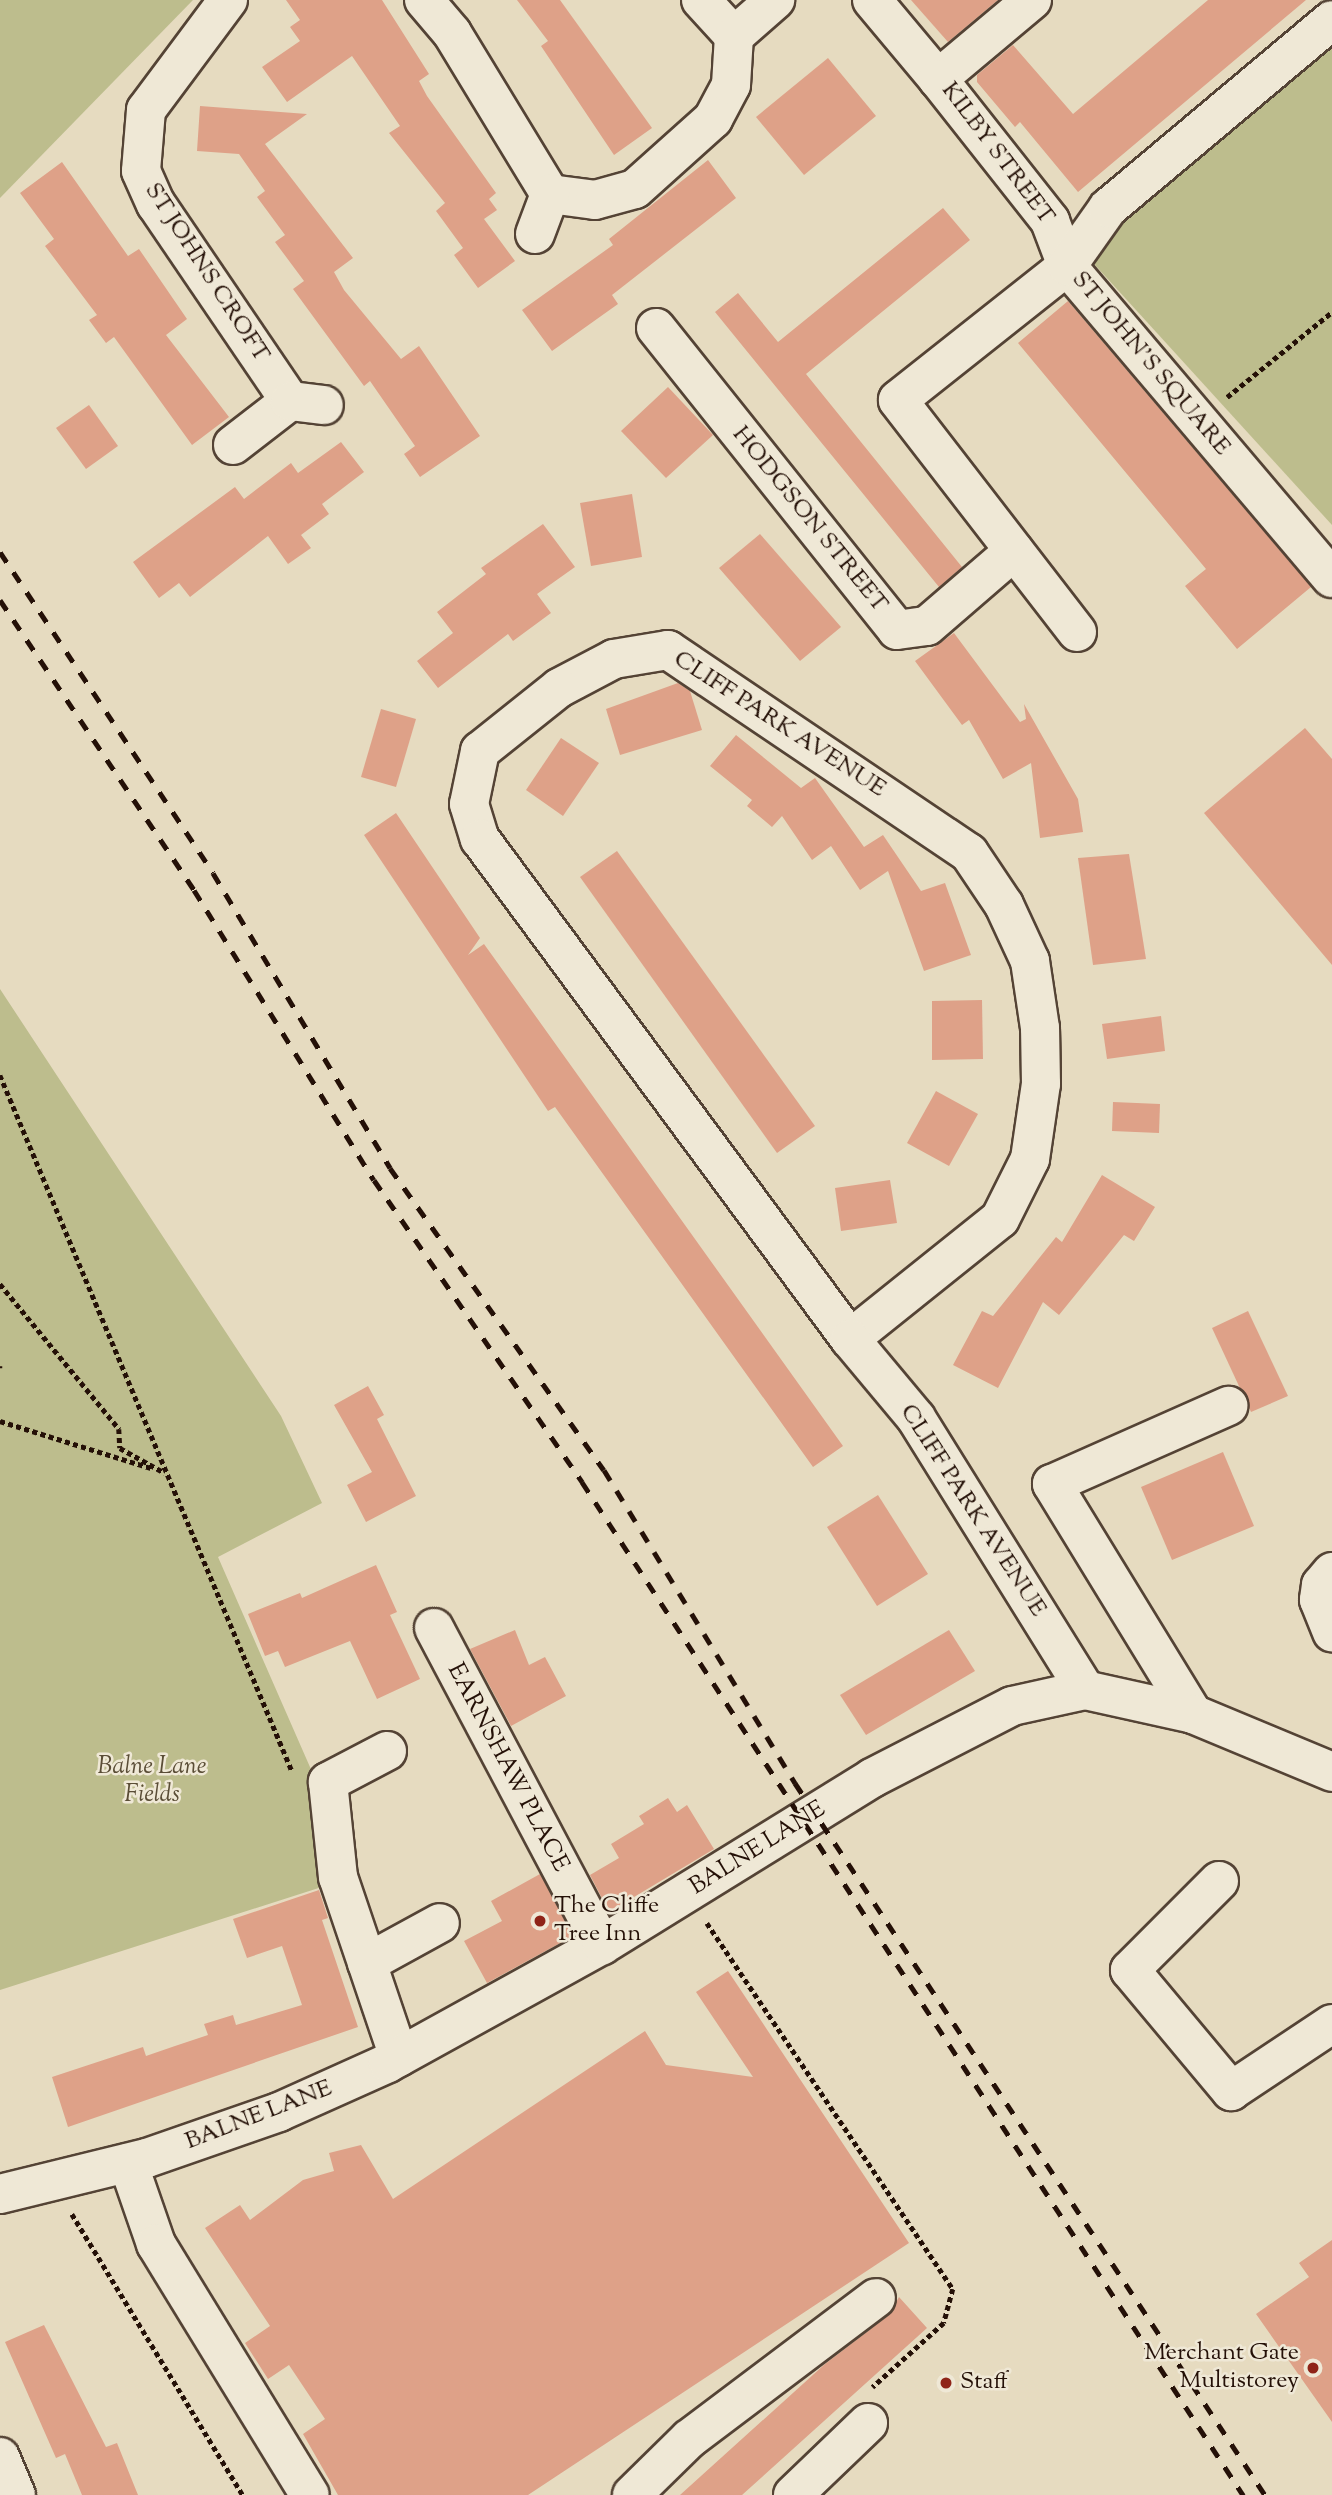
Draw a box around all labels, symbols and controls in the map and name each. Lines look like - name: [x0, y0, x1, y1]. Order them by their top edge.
- street label: KILBY STREET: [934, 77, 1060, 231]
- street label: ST JOHNS CROFT: [137, 178, 275, 368]
- street label: ST JOHN'S SQUARE: [1065, 266, 1235, 462]
- street label: HODGSON STREET: [725, 421, 893, 619]
- street label: CLIFF PARK AVENUE: [668, 646, 890, 804]
- street label: CLIFF PARK AVENUE: [893, 1400, 1051, 1622]
- street label: EARNSHAW PLACE: [440, 1659, 574, 1877]
- park label: Balne Lane Fields: [98, 1754, 206, 1810]
- street label: BALNE LANE: [685, 1796, 831, 1902]
- place label: The Cliffe Tree Inn: [554, 1893, 659, 1949]
- marker: The Cliffe Tree Inn: [532, 1913, 548, 1929]
- street label: BALNE LANE: [182, 2075, 336, 2157]
- place label: Merchant Gate Multistorey: [1144, 2340, 1299, 2396]
- marker: Merchant Gate Multistorey: [1305, 2360, 1321, 2376]
- place label: Staff: [960, 2369, 1008, 2397]
- marker: Staff: [938, 2375, 954, 2391]

